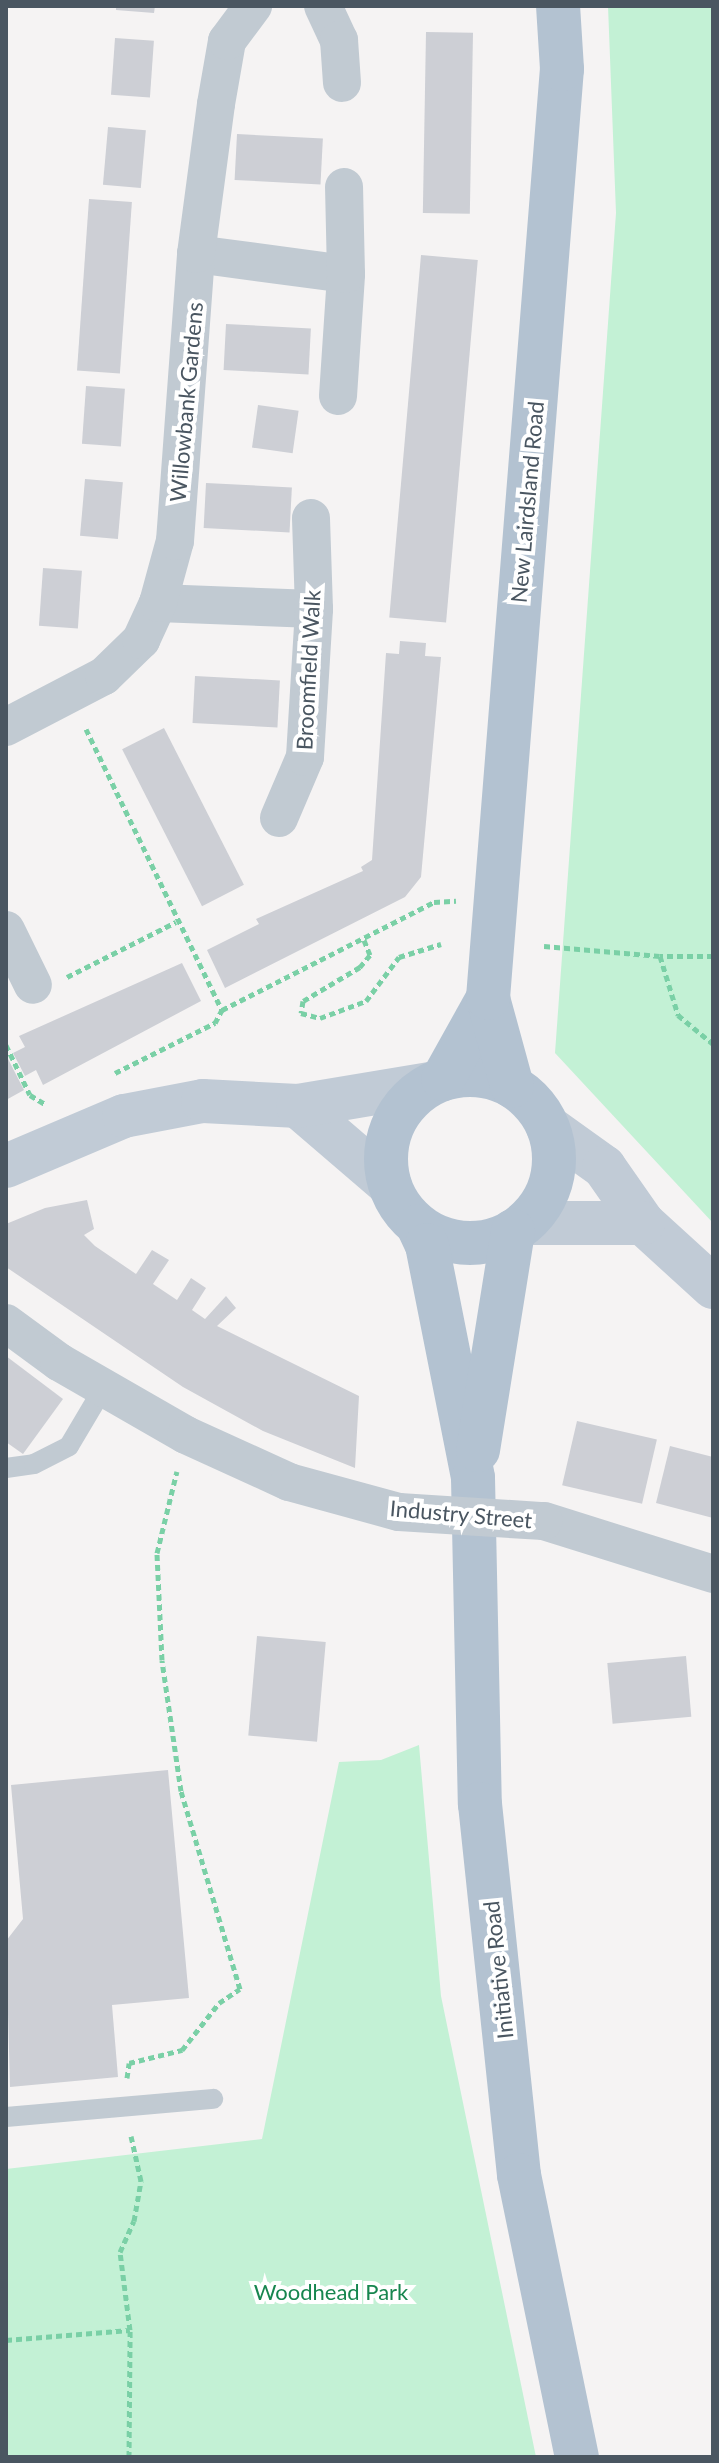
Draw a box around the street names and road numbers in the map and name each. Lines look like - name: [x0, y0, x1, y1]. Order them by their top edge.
- street label: Willowbank Gardens: [164, 301, 208, 503]
- street label: New Lairdsland Road: [505, 400, 549, 604]
- street label: Broomfield Walk: [291, 589, 325, 751]
- street label: Industry Street: [389, 1495, 533, 1533]
- street label: Initiative Road: [478, 1900, 518, 2040]

